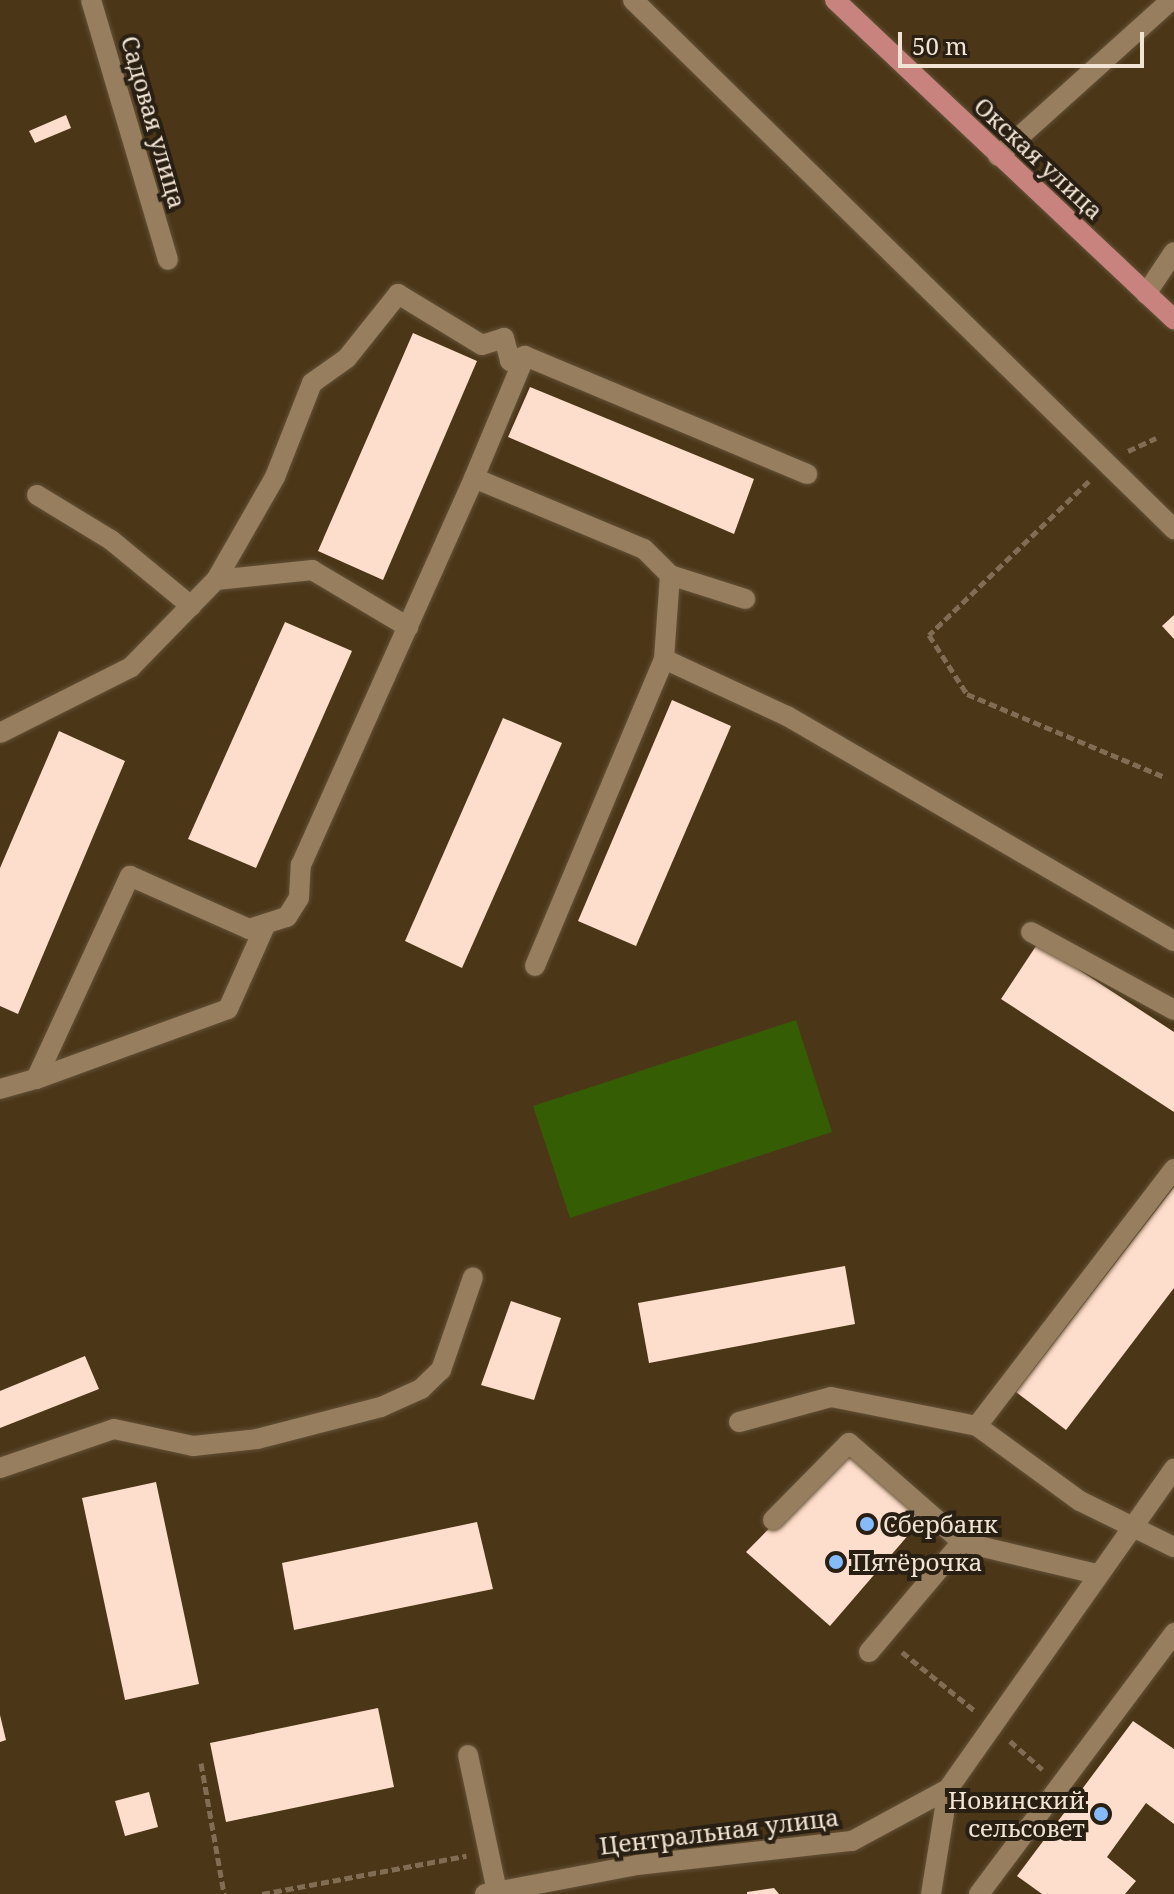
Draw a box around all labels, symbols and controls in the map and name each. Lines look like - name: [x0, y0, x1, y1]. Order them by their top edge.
- scale bar: [902, 16, 1148, 66]
- text: 50 m: [912, 29, 968, 62]
- street label: Садовая улица: [116, 32, 192, 212]
- street label: Окская улица: [969, 91, 1109, 225]
- place label: Сбербанк: [883, 1510, 998, 1538]
- marker: Сбербанк: [858, 1515, 876, 1533]
- place label: Пятёрочка: [852, 1548, 982, 1576]
- marker: Пятёрочка: [827, 1553, 845, 1571]
- place label: Новинский сельсовет: [948, 1786, 1085, 1842]
- street label: Центральная улица: [598, 1802, 840, 1860]
- marker: Новинский сельсовет: [1092, 1805, 1110, 1823]

